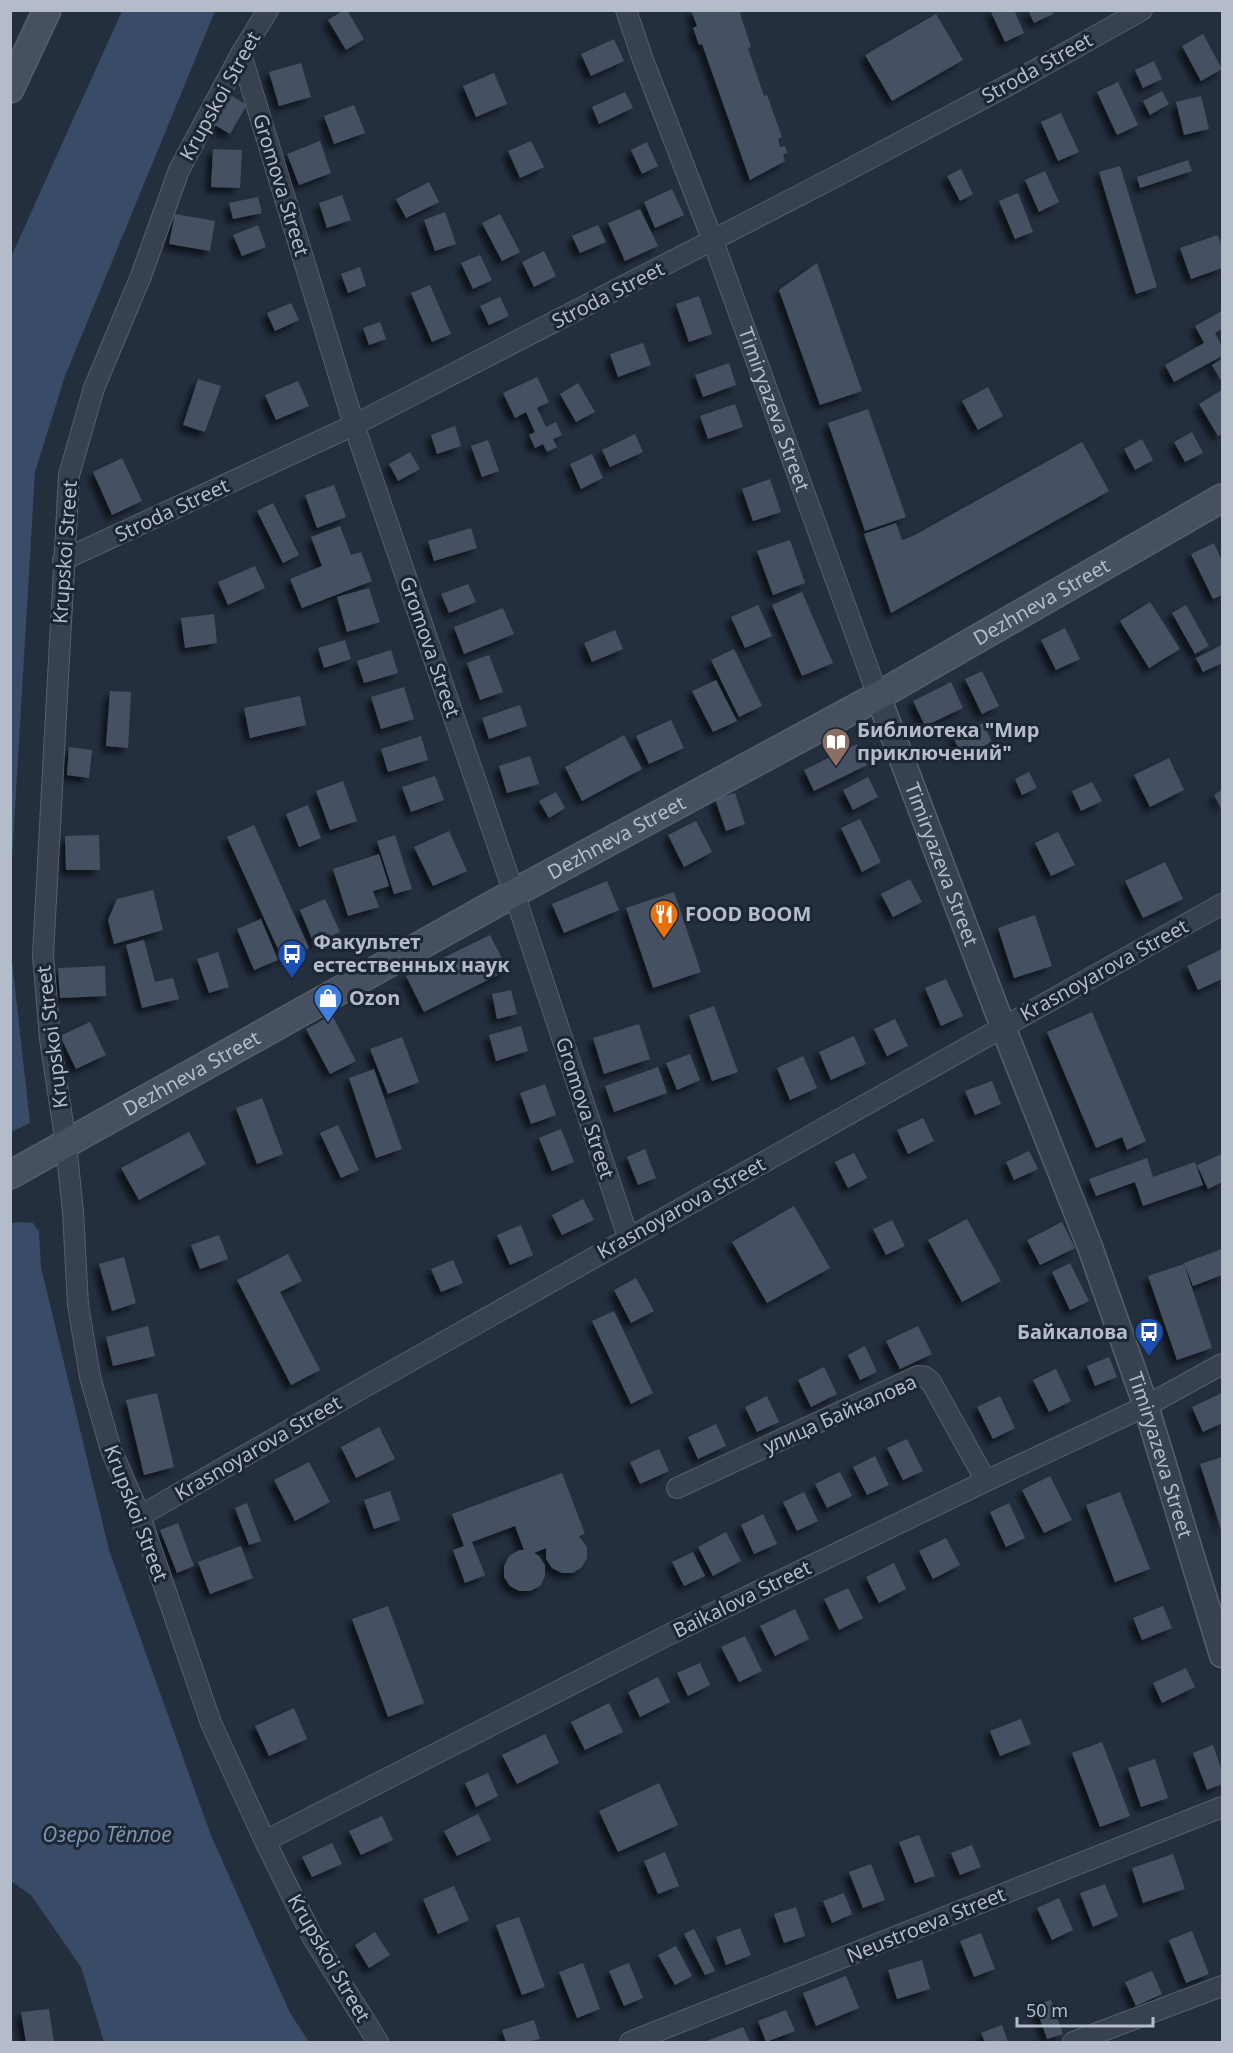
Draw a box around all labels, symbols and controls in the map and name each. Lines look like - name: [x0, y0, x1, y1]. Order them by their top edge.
- street label: Krupskoi Street: [173, 26, 266, 165]
- street label: Stroda Street: [977, 26, 1097, 109]
- street label: Gromova Street: [247, 110, 316, 259]
- street label: Stroda Street: [547, 255, 669, 334]
- street label: Timiryazeva Street: [732, 323, 817, 495]
- street label: Stroda Street: [110, 471, 233, 548]
- street label: Krupskoi Street: [46, 479, 83, 625]
- street label: Dezhneva Street: [968, 552, 1114, 651]
- street label: Gromova Street: [394, 573, 467, 721]
- place label: Библиотека "Мир приключений": [857, 716, 1039, 766]
- library icon: Библиотека "Мир приключений": [820, 726, 852, 768]
- street label: Timiryazeva Street: [899, 779, 985, 950]
- street label: Dezhneva Street: [542, 789, 690, 885]
- restaurant icon: FOOD BOOM: [648, 898, 680, 940]
- place label: FOOD BOOM: [685, 900, 811, 927]
- street label: Krasnoyarova Street: [1015, 912, 1193, 1027]
- place label: Факультет естественных наук: [313, 928, 510, 978]
- bus stop icon: Факультет естественных наук: [276, 938, 308, 980]
- street label: Krupskoi Street: [29, 964, 74, 1110]
- shop icon: Ozon: [312, 982, 344, 1024]
- place label: Ozon: [349, 984, 400, 1011]
- street label: Dezhneva Street: [118, 1024, 265, 1122]
- street label: Gromova Street: [550, 1034, 621, 1182]
- street label: Krasnoyarova Street: [592, 1150, 770, 1265]
- bus stop icon: Байкалова: [1133, 1316, 1165, 1358]
- place label: Байкалова: [1017, 1318, 1128, 1345]
- street label: улица Байкалова: [759, 1368, 921, 1459]
- street label: Timiryazeva Street: [1122, 1368, 1199, 1541]
- street label: Krasnoyarova Street: [169, 1389, 346, 1506]
- street label: Krupskoi Street: [98, 1441, 175, 1585]
- street label: Baikalova Street: [668, 1553, 815, 1644]
- water label: Озеро Тёплое: [42, 1820, 172, 1848]
- street label: Neustroeva Street: [842, 1880, 1009, 1969]
- street label: Krupskoi Street: [282, 1889, 377, 2027]
- scale bar: [1017, 1990, 1154, 2028]
- text: 50 m: [1026, 1998, 1068, 2022]

